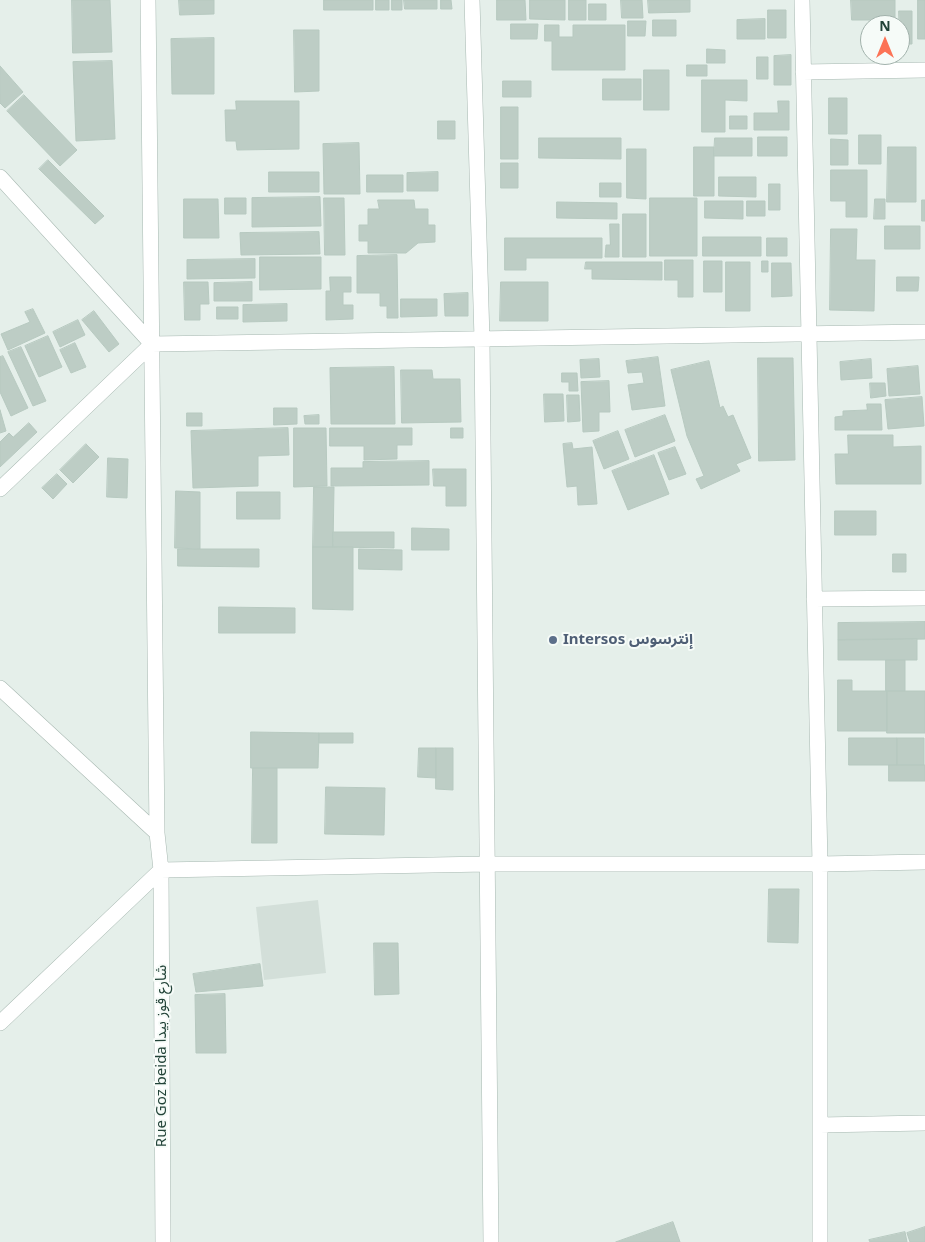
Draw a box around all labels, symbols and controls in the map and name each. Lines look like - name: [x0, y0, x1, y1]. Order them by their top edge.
- north arrow: [860, 15, 910, 65]
- text: N: [879, 16, 891, 35]
- place label: Intersos إنترسوس: [563, 631, 693, 649]
- marker: Intersos إنترسوس: [547, 634, 559, 646]
- street label: Rue Goz beida شارع قوز بيدا: [153, 965, 171, 1147]

